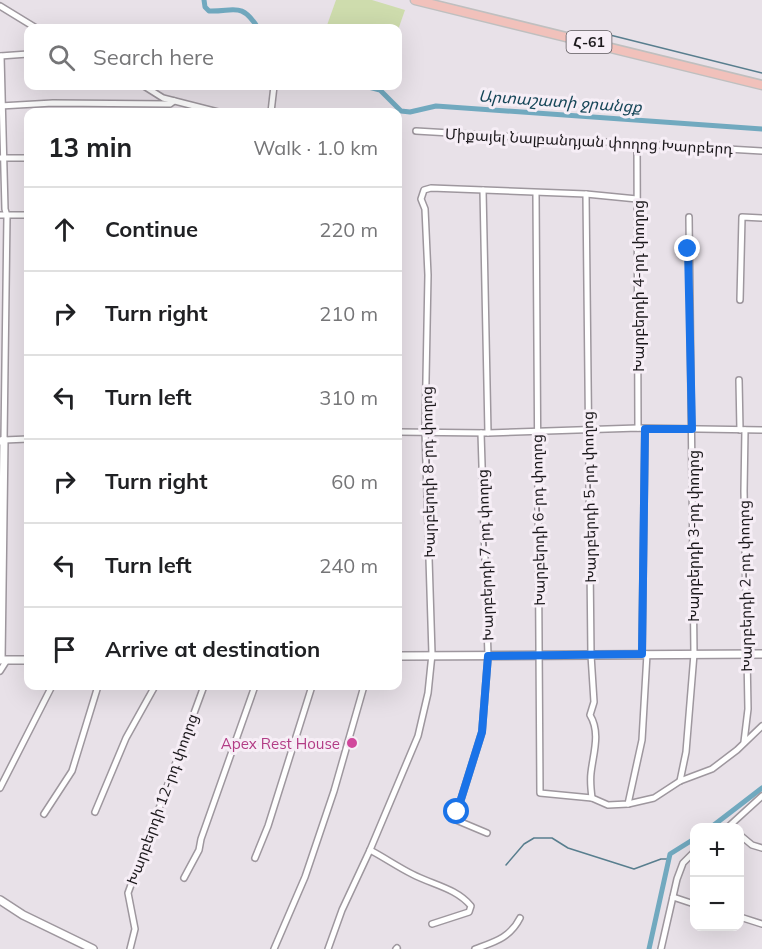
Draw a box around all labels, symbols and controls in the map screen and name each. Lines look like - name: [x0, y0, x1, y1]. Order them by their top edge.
- search box: [24, 24, 402, 90]
- road number: Հ-61: [566, 31, 612, 53]
- icon: search: [45, 41, 78, 74]
- text: Search here: [93, 43, 214, 71]
- water label: Արտաշատի ջրանցք: [478, 85, 644, 117]
- street label: Միքայել Նալբանդյան փողոց Խարբերդ: [445, 124, 734, 158]
- text: 13 min: [48, 131, 132, 164]
- text: Walk · 1.0 km: [253, 135, 378, 160]
- street label: Խարբերդի 4-րդ փողոց: [629, 200, 648, 372]
- icon: ahead: [48, 213, 81, 246]
- text: Continue: [105, 215, 198, 243]
- text: 220 m: [319, 217, 378, 242]
- route end: [674, 235, 700, 261]
- icon: right: [48, 297, 81, 330]
- text: Turn right: [105, 299, 208, 327]
- text: 210 m: [319, 301, 378, 326]
- icon: left: [48, 381, 81, 414]
- text: Turn left: [105, 383, 192, 411]
- text: 310 m: [319, 385, 378, 410]
- street label: Խարբերդի 8-րդ փողոց: [417, 386, 439, 558]
- street label: Խարբերդի 5-րդ փողոց: [578, 411, 600, 583]
- street label: Խարբերդի 6-րդ փողոց: [527, 434, 549, 606]
- street label: Խարբերդի 3-րդ փողոց: [684, 450, 703, 622]
- icon: right: [48, 465, 81, 498]
- text: Turn right: [105, 467, 208, 495]
- text: 60 m: [331, 469, 378, 494]
- street label: Խարբերդի 7-րդ փողոց: [473, 469, 497, 641]
- street label: Խարբերդի 2-րդ փողոց: [734, 500, 756, 672]
- icon: left: [48, 549, 81, 582]
- text: Turn left: [105, 551, 192, 579]
- text: 240 m: [319, 553, 378, 578]
- icon: arrive: [48, 633, 81, 666]
- text: Arrive at destination: [105, 635, 320, 663]
- street label: Խարբերդի 12-րդ փողոց: [122, 711, 202, 887]
- place label: Apex Rest House: [221, 734, 340, 753]
- marker: Apex Rest House: [345, 736, 359, 750]
- route start: [443, 798, 469, 824]
- map controls: [690, 823, 744, 931]
- button: +: [690, 823, 744, 877]
- button: −: [690, 877, 744, 931]

